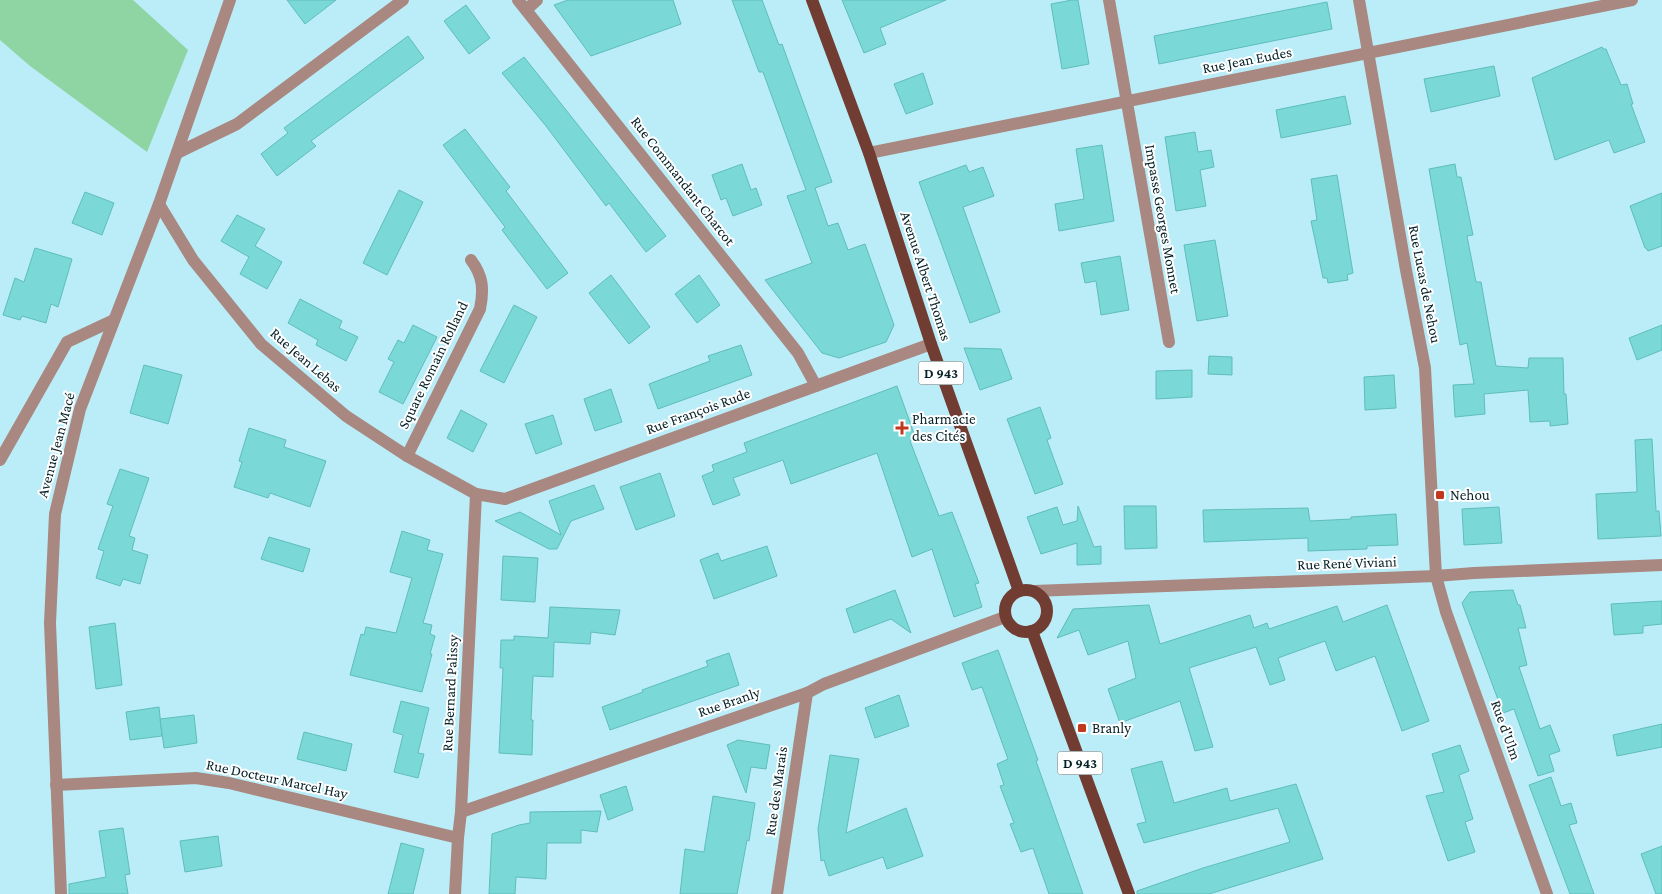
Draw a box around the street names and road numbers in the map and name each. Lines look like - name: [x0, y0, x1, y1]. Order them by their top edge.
- street label: Rue Jean Eudes: [1201, 43, 1293, 77]
- street label: Rue Commandant Charcot: [628, 113, 739, 249]
- street label: Impasse Georges Monnet: [1141, 143, 1184, 296]
- street label: Avenue Albert Thomas: [897, 209, 955, 343]
- street label: Rue Lucas de Nehou: [1406, 224, 1444, 344]
- street label: Square Romain Rolland: [395, 299, 472, 432]
- street label: Rue Jean Lebas: [267, 325, 345, 396]
- road number: D 943: [918, 362, 964, 384]
- street label: Rue François Rude: [644, 385, 753, 438]
- street label: Avenue Jean Macé: [34, 390, 79, 499]
- street label: Rue René Viviani: [1297, 553, 1397, 573]
- street label: Rue Bernard Palissy: [439, 634, 462, 752]
- street label: Rue Branly: [696, 684, 763, 721]
- street label: Rue d'Ulm: [1488, 698, 1524, 762]
- street label: Rue des Marais: [762, 745, 790, 837]
- road number: D 943: [1058, 751, 1102, 774]
- street label: Rue Docteur Marcel Hay: [205, 756, 349, 803]

